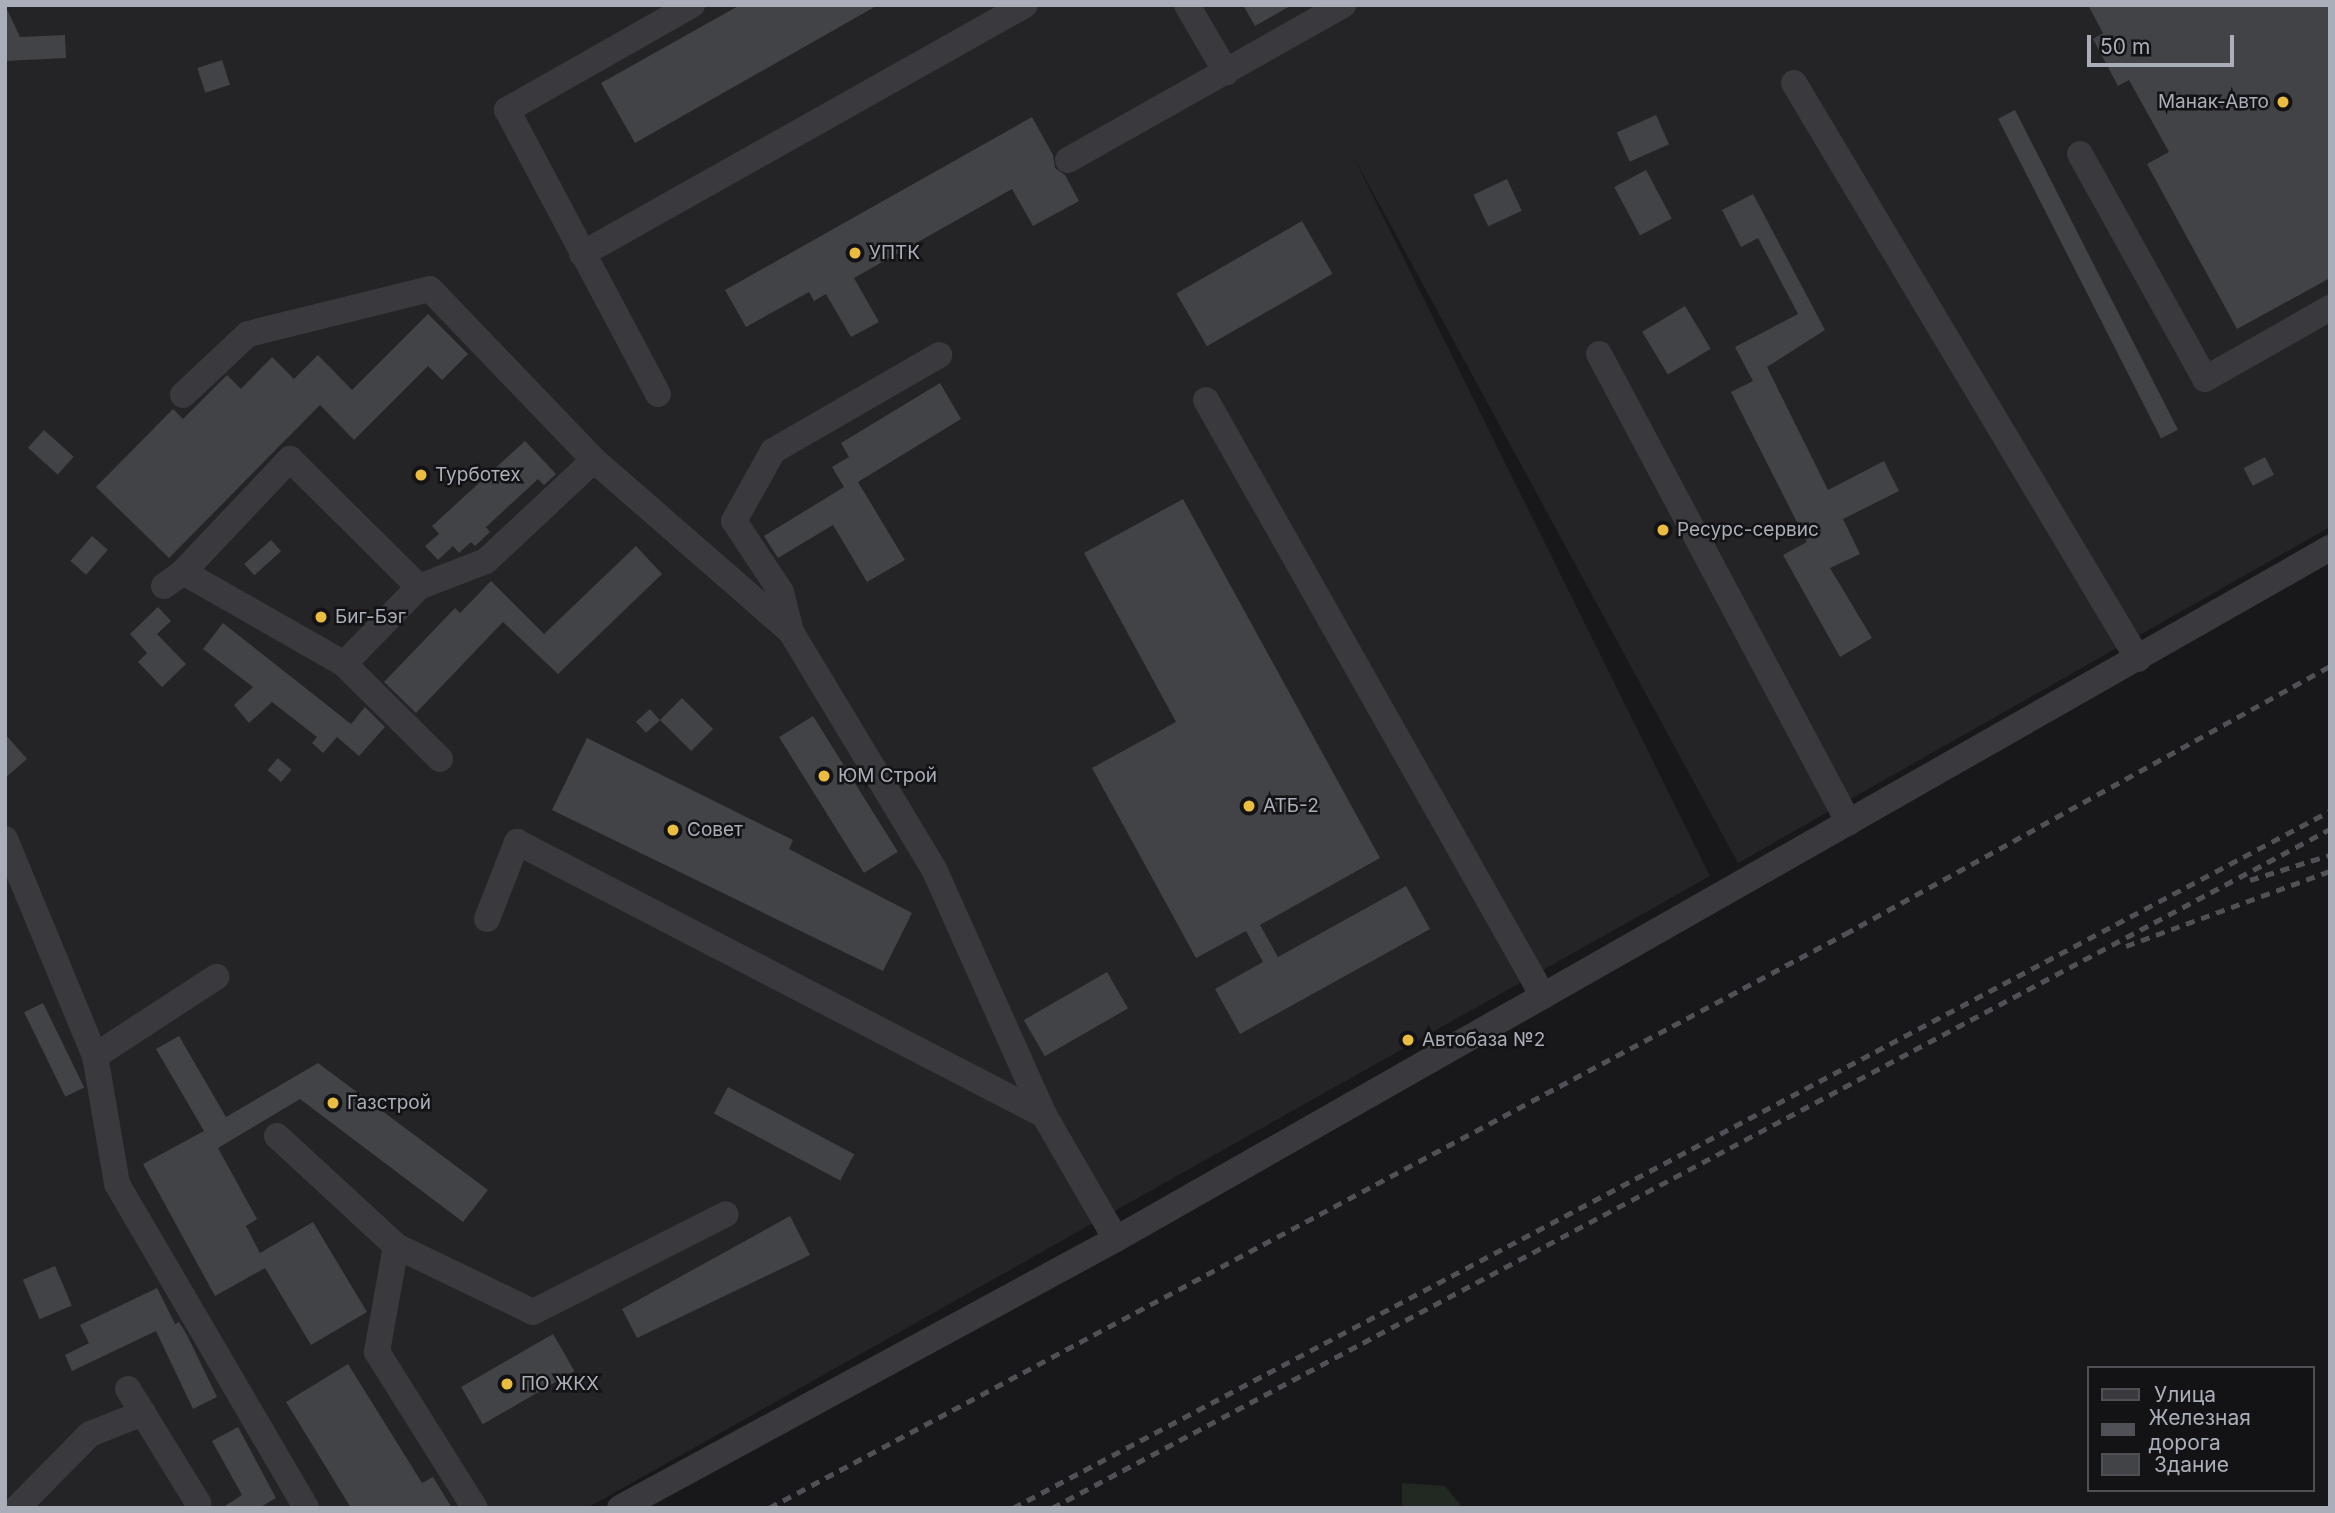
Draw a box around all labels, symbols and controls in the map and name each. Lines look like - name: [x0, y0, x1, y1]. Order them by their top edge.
- scale bar: [2090, 21, 2237, 65]
- text: 50 m: [2100, 34, 2150, 59]
- place label: Манак-Авто: [2158, 91, 2269, 113]
- marker: Манак-Авто: [2275, 94, 2291, 110]
- place label: УПТК: [869, 242, 920, 264]
- marker: УПТК: [847, 245, 863, 261]
- place label: Турботех: [435, 464, 521, 486]
- marker: Турботех: [413, 467, 429, 483]
- place label: Ресурс-сервис: [1677, 519, 1819, 541]
- marker: Ресурс-сервис: [1655, 522, 1671, 538]
- place label: Биг-Бэг: [335, 606, 406, 628]
- marker: Биг-Бэг: [313, 609, 329, 625]
- place label: ЮМ Строй: [838, 765, 937, 787]
- marker: ЮМ Строй: [816, 768, 832, 784]
- place label: АТБ-2: [1263, 795, 1319, 817]
- marker: АТБ-2: [1241, 798, 1257, 814]
- place label: Совет: [687, 819, 743, 841]
- marker: Совет: [665, 822, 681, 838]
- place label: Автобаза №2: [1422, 1029, 1545, 1051]
- marker: Автобаза №2: [1400, 1032, 1416, 1048]
- place label: Газстрой: [347, 1092, 431, 1114]
- marker: Газстрой: [325, 1095, 341, 1111]
- legend: [2086, 1366, 2314, 1492]
- place label: ПО ЖКХ: [521, 1373, 599, 1395]
- marker: ПО ЖКХ: [499, 1376, 515, 1392]
- text: Улица: [2154, 1382, 2216, 1407]
- text: Железная дорога: [2149, 1405, 2251, 1455]
- text: Здание: [2154, 1452, 2229, 1477]

